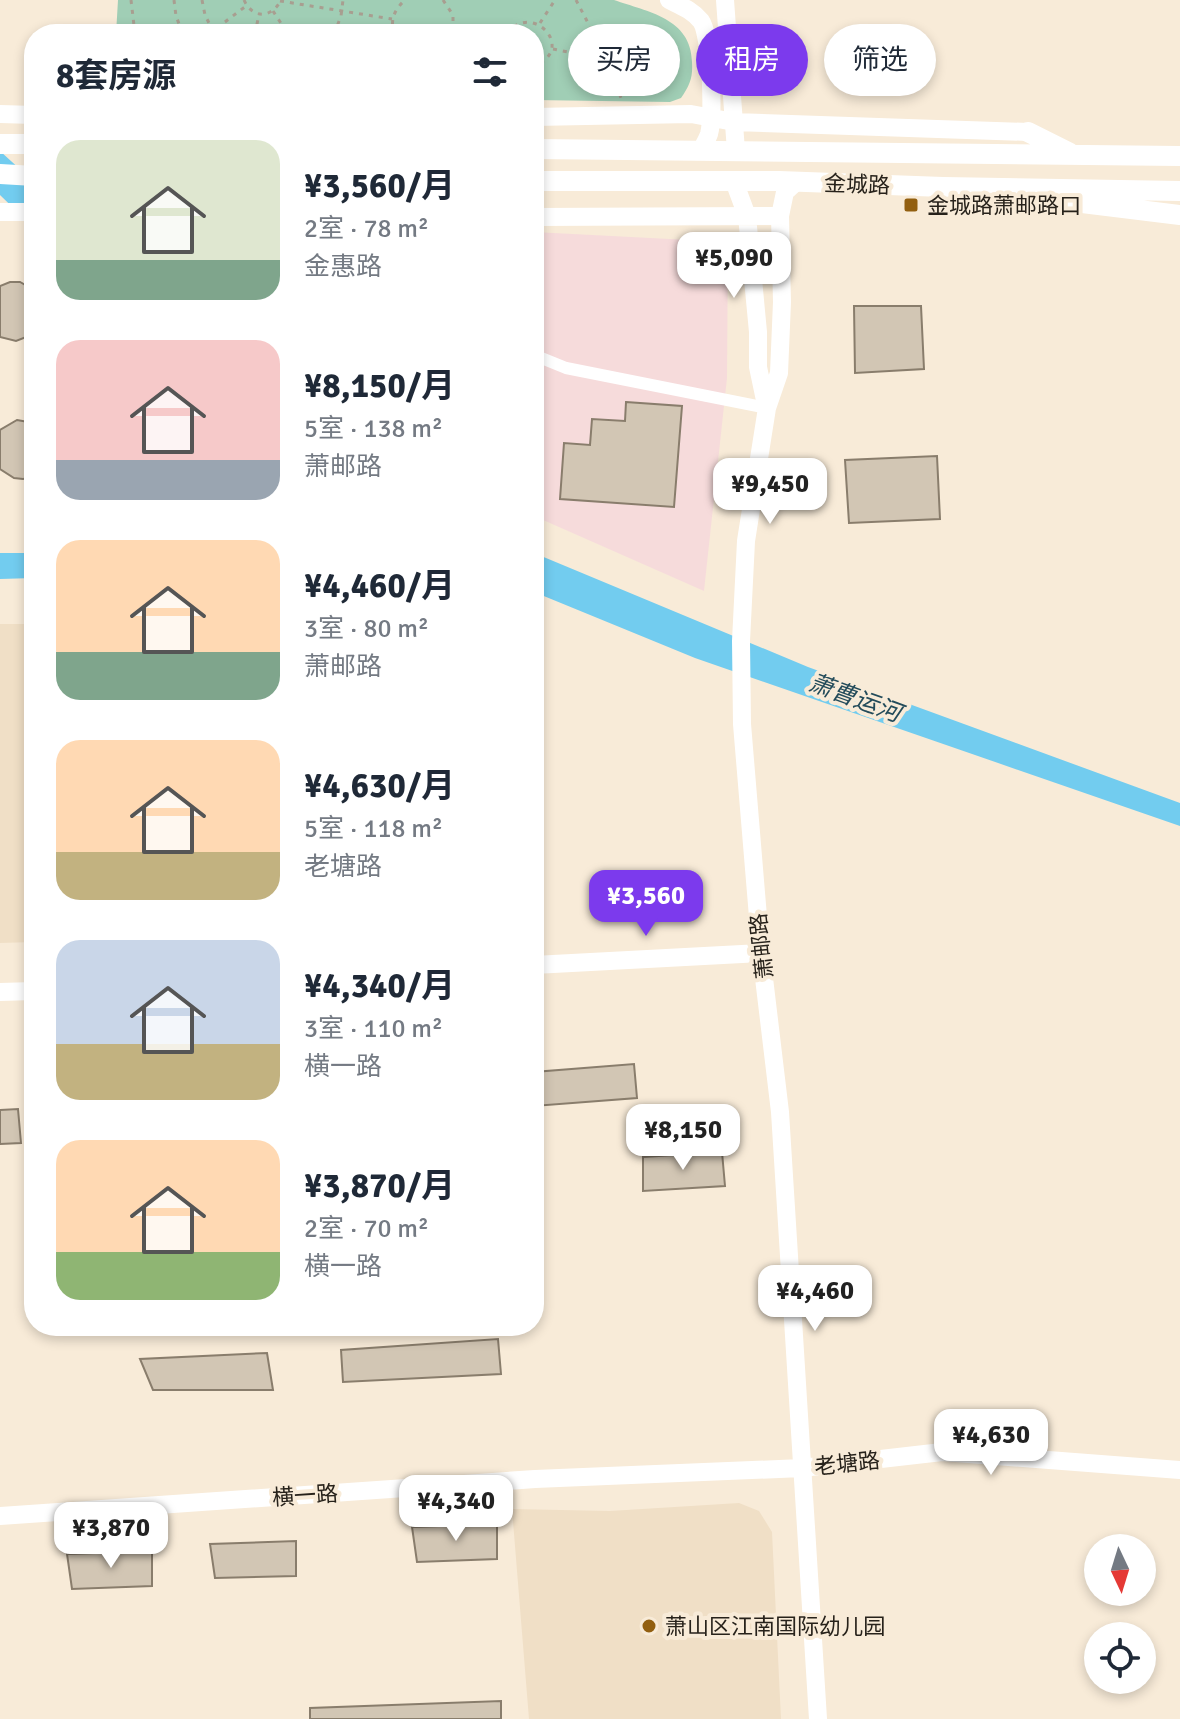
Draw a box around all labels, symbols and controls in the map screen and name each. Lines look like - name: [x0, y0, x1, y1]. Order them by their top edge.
- chip: 买房: [568, 24, 680, 96]
- chip: 租房: [696, 24, 808, 96]
- chip: 筛选: [824, 24, 936, 96]
- icon: filters: [468, 50, 512, 94]
- text: 8套房源: [56, 55, 176, 97]
- text: ¥3,560/月: [304, 165, 455, 207]
- street label: 金城路: [824, 170, 890, 199]
- icon: home: [120, 172, 216, 268]
- place label: 金城路萧邮路口: [927, 192, 1081, 219]
- marker: 金城路萧邮路口: [902, 196, 920, 214]
- text: 2室 · 78 m²: [304, 213, 429, 245]
- pin: ¥5,090: [669, 232, 799, 300]
- text: ¥5,090: [695, 242, 773, 274]
- text: 金惠路: [304, 251, 382, 283]
- text: ¥8,150/月: [304, 365, 455, 407]
- icon: home: [120, 372, 216, 468]
- text: 5室 · 138 m²: [304, 413, 443, 445]
- text: 萧邮路: [304, 451, 382, 483]
- pin: ¥9,450: [705, 458, 835, 526]
- text: ¥9,450: [731, 468, 809, 500]
- text: ¥4,460/月: [304, 565, 455, 607]
- icon: home: [120, 572, 216, 668]
- text: 3室 · 80 m²: [304, 613, 429, 645]
- text: 萧邮路: [304, 651, 382, 683]
- water label: 萧曹运河: [805, 667, 909, 730]
- text: ¥4,630/月: [304, 765, 455, 807]
- icon: home: [120, 772, 216, 868]
- text: 5室 · 118 m²: [304, 813, 443, 845]
- text: 老塘路: [304, 851, 382, 883]
- pin: ¥3,560: [581, 870, 711, 938]
- text: ¥3,560: [607, 880, 685, 912]
- street label: 萧邮路: [745, 912, 778, 980]
- text: ¥4,340/月: [304, 965, 455, 1007]
- icon: home: [120, 972, 216, 1068]
- text: 3室 · 110 m²: [304, 1013, 443, 1045]
- text: 横一路: [304, 1051, 382, 1083]
- pin: ¥8,150: [618, 1104, 748, 1172]
- text: ¥8,150: [644, 1114, 722, 1146]
- text: ¥3,870/月: [304, 1165, 455, 1207]
- icon: home: [120, 1172, 216, 1268]
- text: 2室 · 70 m²: [304, 1213, 429, 1245]
- text: 横一路: [304, 1251, 382, 1283]
- pin: ¥4,460: [750, 1265, 880, 1333]
- text: ¥4,460: [776, 1275, 854, 1307]
- pin: ¥4,630: [926, 1409, 1056, 1477]
- text: ¥4,630: [952, 1419, 1030, 1451]
- street label: 老塘路: [813, 1447, 881, 1480]
- pin: ¥4,340: [391, 1475, 521, 1543]
- street label: 横一路: [271, 1480, 339, 1511]
- text: ¥4,340: [417, 1485, 495, 1517]
- pin: ¥3,870: [46, 1502, 176, 1570]
- text: ¥3,870: [72, 1512, 150, 1544]
- north arrow: [1084, 1534, 1156, 1606]
- map controls: [1084, 1534, 1156, 1694]
- place label: 萧山区江南国际幼儿园: [665, 1613, 885, 1640]
- marker: 萧山区江南国际幼儿园: [640, 1617, 658, 1635]
- button: locate: [1084, 1622, 1156, 1694]

